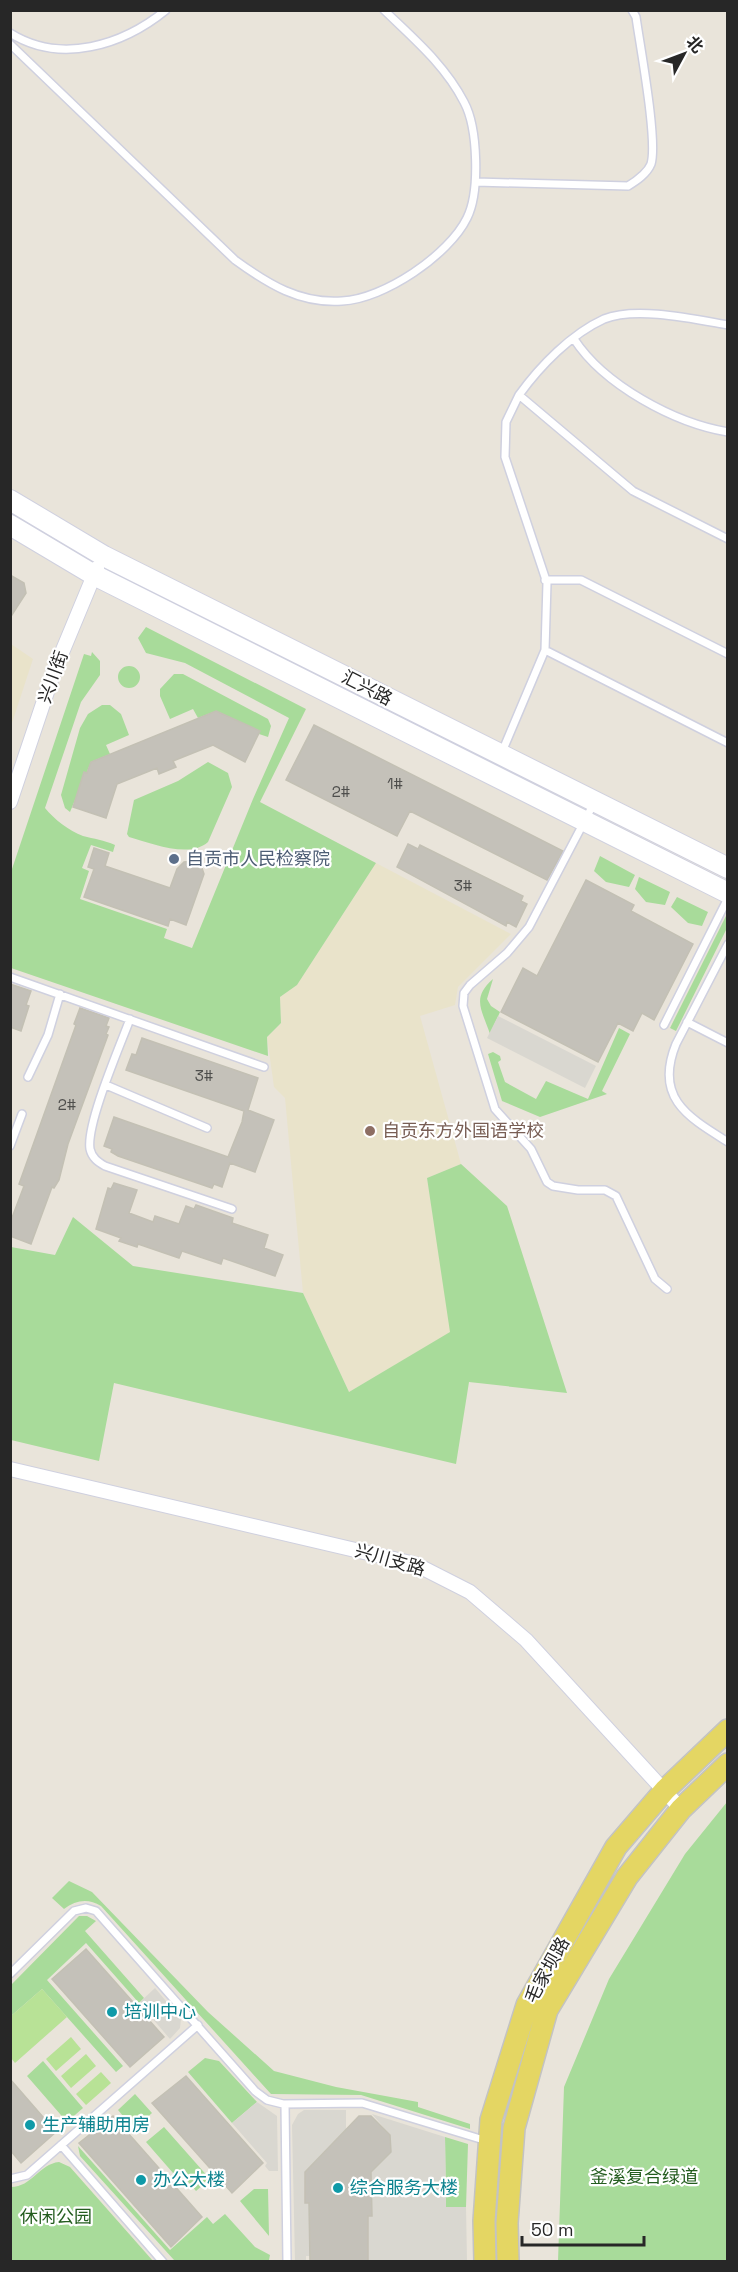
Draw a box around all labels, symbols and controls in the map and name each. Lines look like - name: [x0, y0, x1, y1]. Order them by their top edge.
- north arrow: [654, 24, 714, 84]
- text: 北: [682, 32, 708, 57]
- street label: 兴川街: [32, 648, 73, 706]
- street label: 汇兴路: [338, 665, 397, 710]
- house number: 1#: [387, 774, 403, 793]
- house number: 2#: [332, 782, 350, 801]
- place label: 自贡市人民检察院: [186, 847, 330, 870]
- marker: 自贡市人民检察院: [167, 852, 181, 866]
- house number: 3#: [454, 876, 472, 895]
- house number: 3#: [195, 1066, 213, 1085]
- house number: 2#: [58, 1095, 76, 1114]
- place label: 自贡东方外国语学校: [382, 1119, 544, 1142]
- marker: 自贡东方外国语学校: [363, 1124, 377, 1138]
- street label: 兴川支路: [352, 1539, 428, 1580]
- street label: 毛家坝路: [519, 1933, 574, 2007]
- place label: 培训中心: [124, 2000, 196, 2023]
- marker: 培训中心: [105, 2005, 119, 2019]
- place label: 生产辅助用房: [42, 2113, 150, 2136]
- marker: 生产辅助用房: [23, 2118, 37, 2132]
- park label: 釜溪复合绿道: [590, 2165, 698, 2188]
- place label: 办公大楼: [153, 2168, 225, 2191]
- marker: 办公大楼: [134, 2173, 148, 2187]
- place label: 综合服务大楼: [350, 2176, 458, 2199]
- marker: 综合服务大楼: [331, 2181, 345, 2195]
- park label: 休闲公园: [20, 2205, 92, 2228]
- scale bar: [522, 2209, 644, 2247]
- text: 50 m: [531, 2218, 573, 2241]

